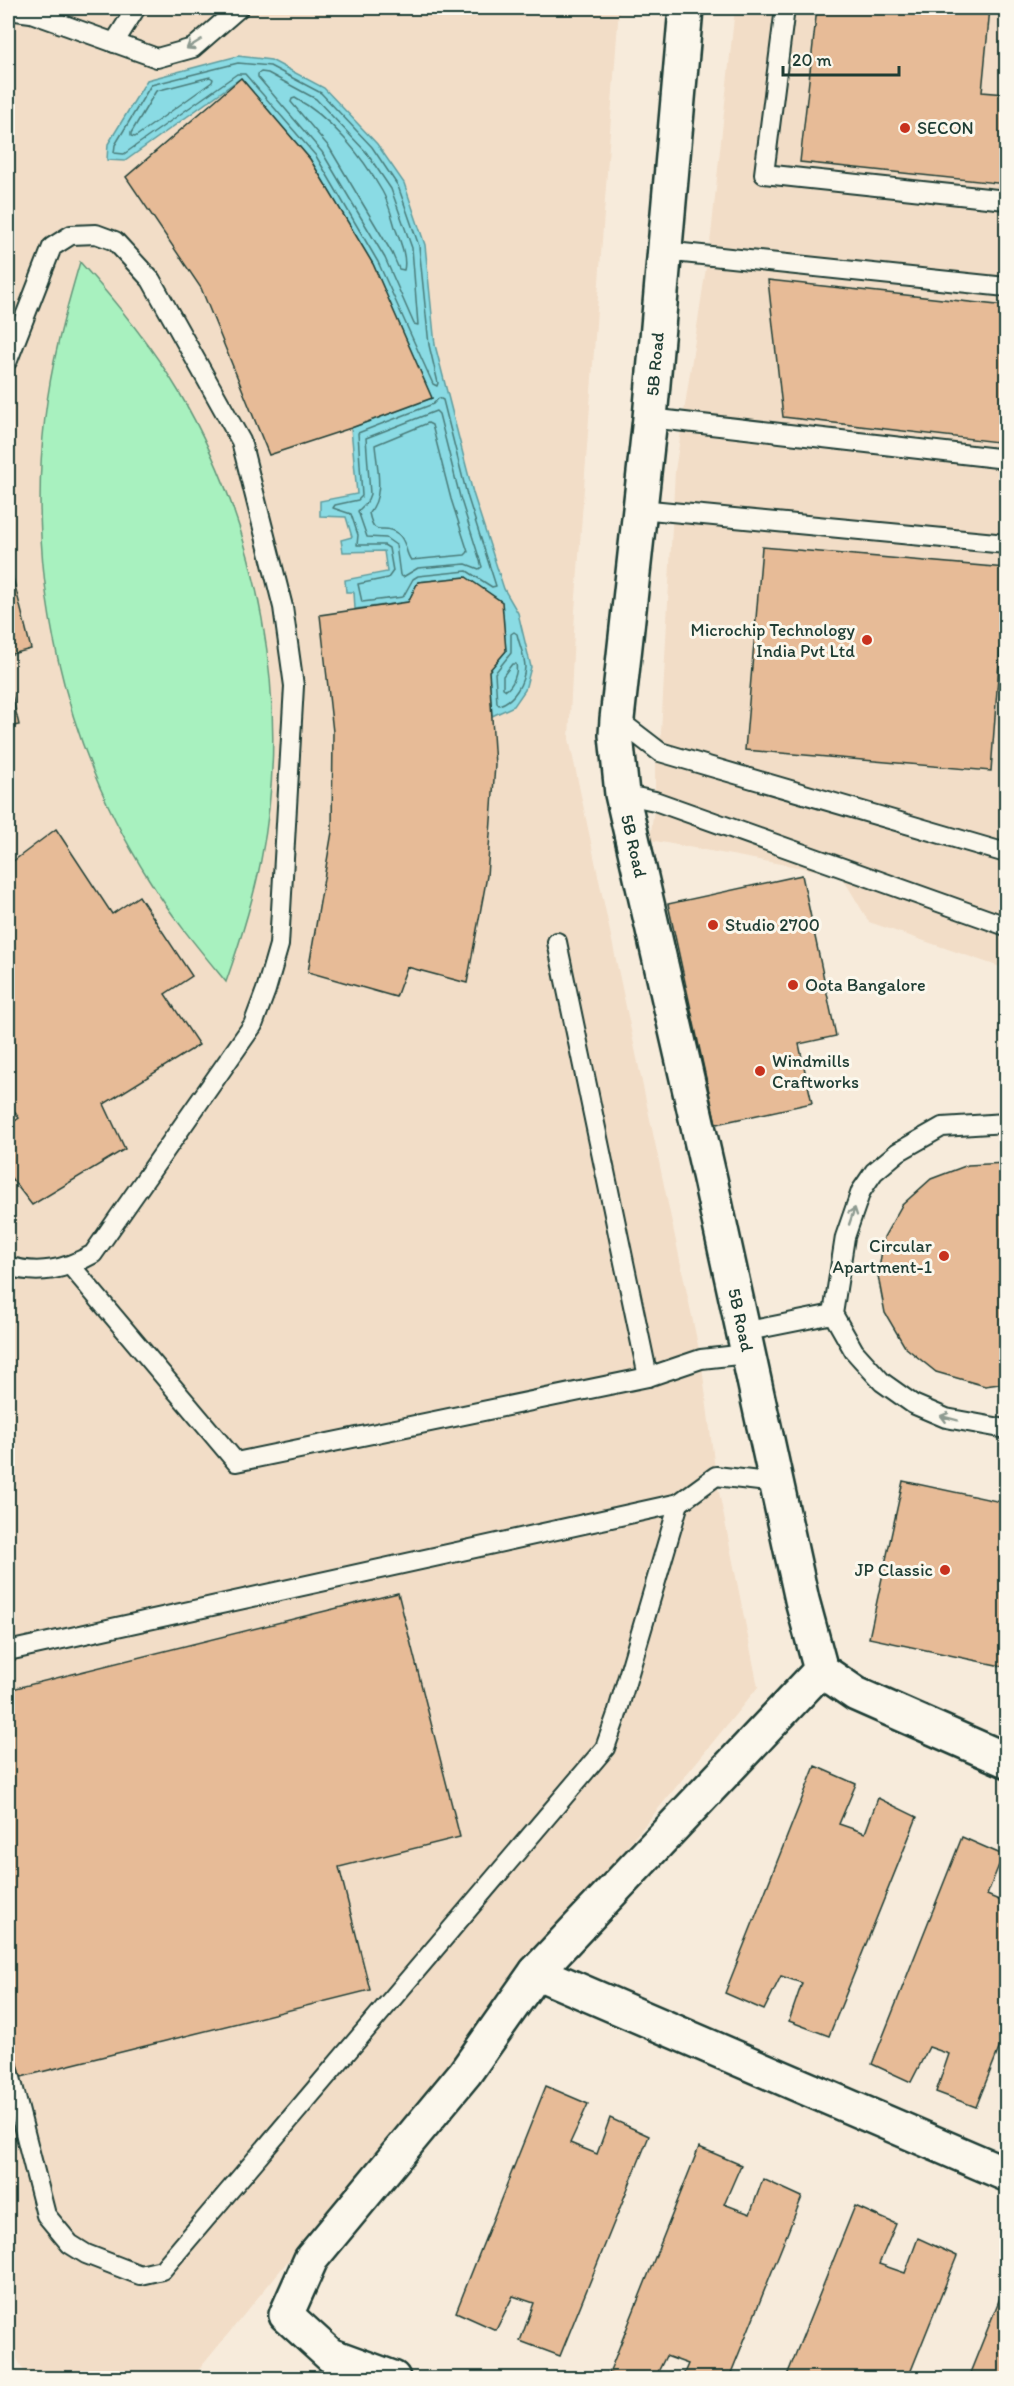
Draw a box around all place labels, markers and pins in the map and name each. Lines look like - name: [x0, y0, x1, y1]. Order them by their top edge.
- place label: SECON: [917, 117, 974, 139]
- marker: SECON: [898, 121, 912, 135]
- place label: Microchip Technology India Pvt Ltd: [691, 619, 856, 662]
- marker: Microchip Technology India Pvt Ltd: [860, 633, 874, 647]
- place label: Studio 2700: [725, 914, 820, 936]
- marker: Studio 2700: [706, 918, 720, 932]
- place label: Oota Bangalore: [805, 974, 926, 996]
- marker: Oota Bangalore: [786, 978, 800, 992]
- place label: Windmills Craftworks: [772, 1050, 859, 1093]
- marker: Windmills Craftworks: [753, 1064, 767, 1078]
- place label: Circular Apartment-1: [832, 1235, 933, 1278]
- marker: Circular Apartment-1: [937, 1249, 951, 1263]
- place label: JP Classic: [855, 1559, 933, 1581]
- marker: JP Classic: [938, 1563, 952, 1577]

